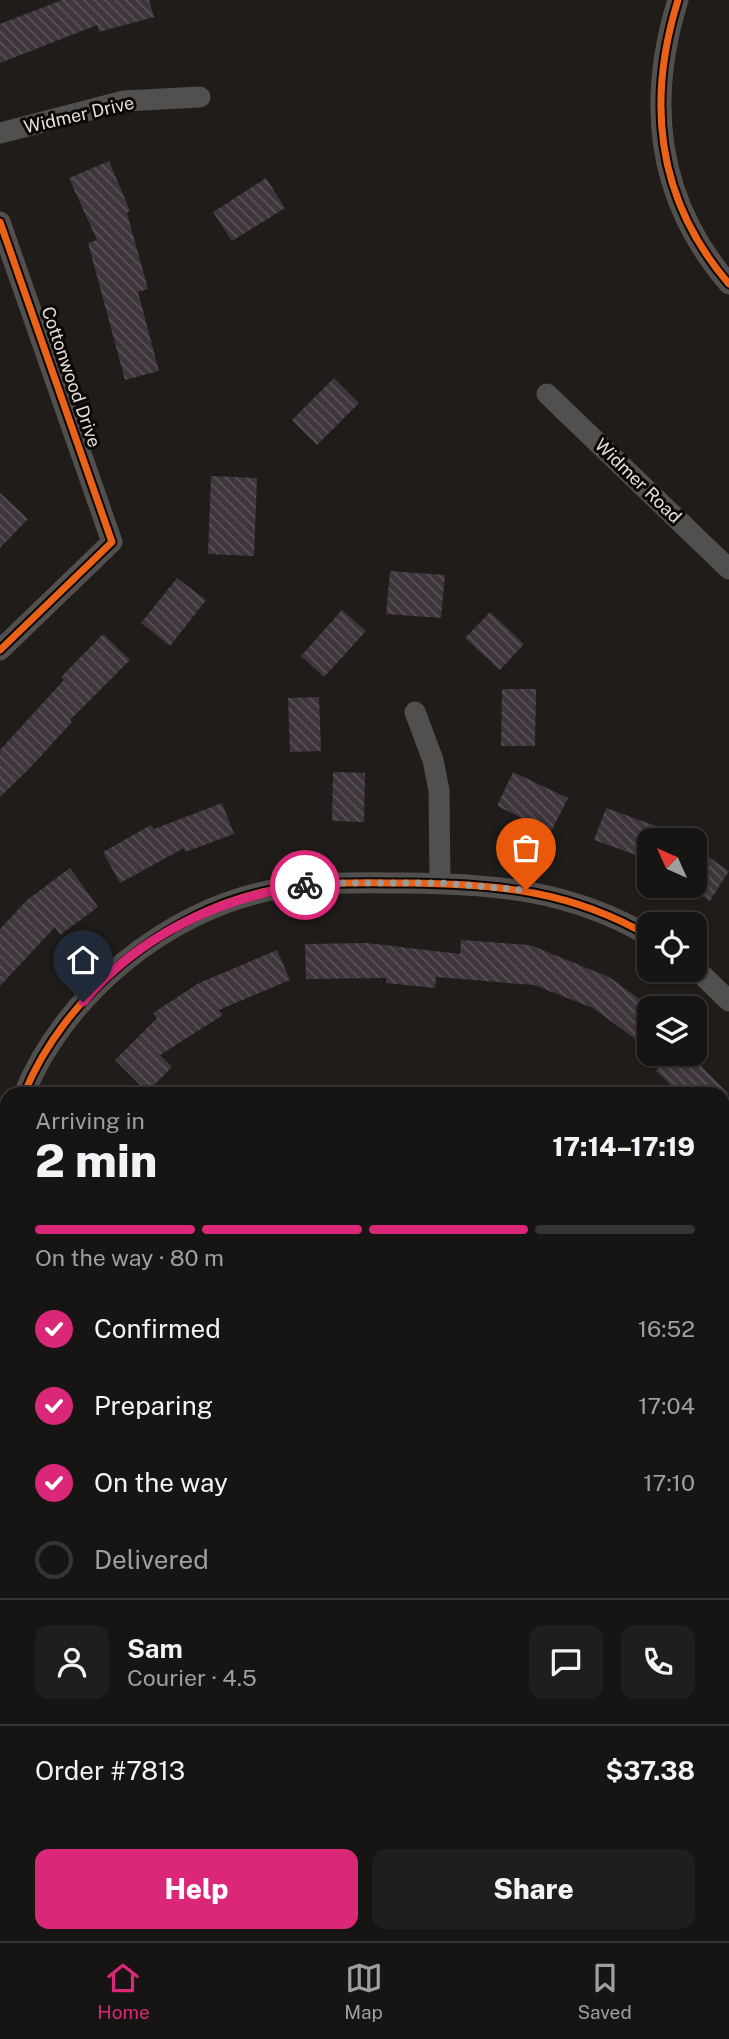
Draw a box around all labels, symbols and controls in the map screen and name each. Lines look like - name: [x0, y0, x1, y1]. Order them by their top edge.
- street label: Widmer Drive: [22, 92, 136, 137]
- street label: Cottonwood Drive: [38, 304, 105, 450]
- street label: Widmer Road: [591, 434, 686, 527]
- pin: [496, 818, 556, 890]
- north arrow: [637, 828, 707, 898]
- map controls: [637, 828, 707, 1066]
- icon: bag: [507, 829, 545, 867]
- courier: [270, 850, 340, 920]
- icon: bike: [286, 866, 324, 904]
- button: locate: [637, 912, 707, 982]
- pin: [53, 930, 113, 1002]
- icon: home: [64, 941, 102, 979]
- button: layers: [637, 996, 707, 1066]
- text: Arriving in: [35, 1107, 145, 1134]
- text: 17:14–17:19: [552, 1131, 695, 1162]
- text: 2 min: [35, 1133, 157, 1187]
- text: On the way · 80 m: [35, 1244, 224, 1271]
- icon: check: [35, 1310, 73, 1348]
- text: Confirmed: [94, 1313, 221, 1344]
- text: 16:52: [638, 1315, 695, 1342]
- icon: check: [35, 1387, 73, 1425]
- text: Preparing: [94, 1390, 213, 1421]
- text: 17:04: [638, 1392, 695, 1419]
- icon: check: [35, 1464, 73, 1502]
- text: On the way: [94, 1467, 228, 1498]
- text: 17:10: [643, 1469, 695, 1496]
- text: Delivered: [94, 1544, 209, 1575]
- button: person: [35, 1625, 109, 1699]
- button: chat: [529, 1625, 603, 1699]
- button: phone: [621, 1625, 695, 1699]
- text: Sam: [127, 1633, 183, 1664]
- text: Courier · 4.5: [127, 1664, 257, 1691]
- text: Order #7813: [35, 1755, 185, 1786]
- text: $37.38: [605, 1755, 695, 1786]
- button: Help: [35, 1849, 358, 1929]
- button: Share: [372, 1849, 695, 1929]
- tab: Home: [97, 1959, 150, 2023]
- tab: Map: [344, 1959, 383, 2023]
- tab: Saved: [577, 1959, 632, 2023]

